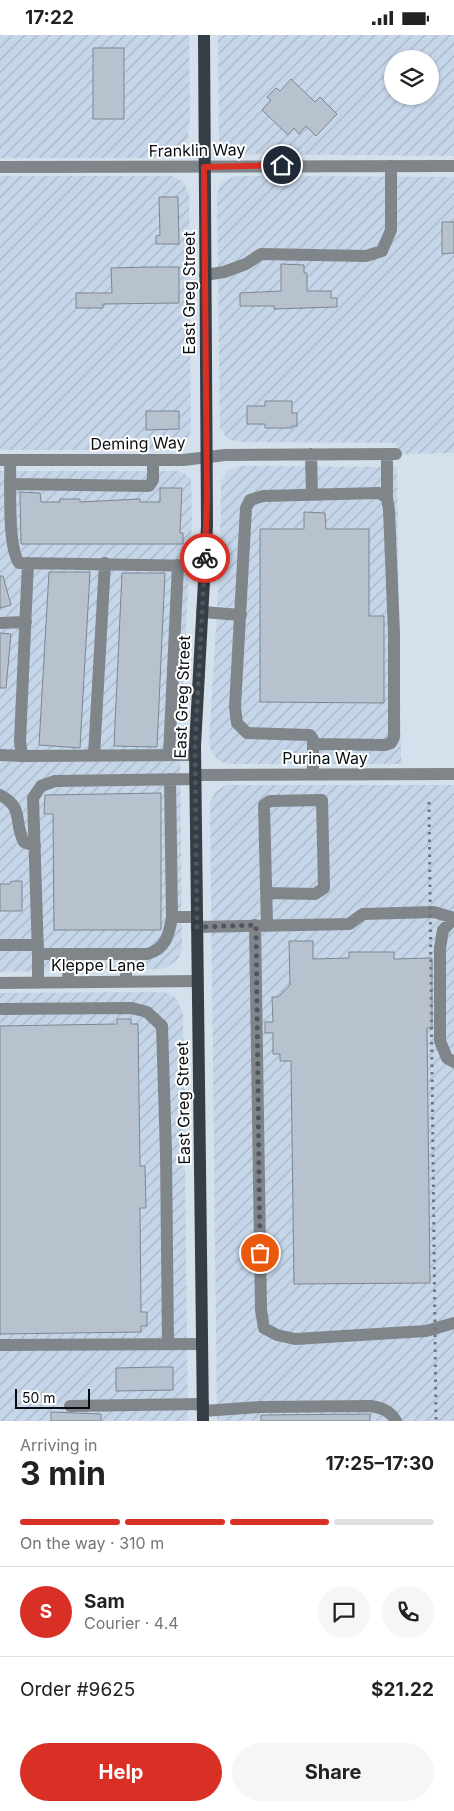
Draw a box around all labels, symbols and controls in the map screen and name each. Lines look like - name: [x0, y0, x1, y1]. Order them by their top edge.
- text: 17:22: [25, 6, 74, 29]
- map controls: [384, 50, 439, 105]
- button: layers: [384, 50, 439, 105]
- street label: Franklin Way: [149, 139, 245, 161]
- pin: [261, 144, 303, 186]
- icon: home: [268, 151, 296, 179]
- street label: East Greg Street: [179, 231, 199, 355]
- street label: Deming Way: [90, 432, 186, 454]
- courier: [180, 533, 230, 583]
- icon: bike: [191, 544, 219, 572]
- street label: East Greg Street: [170, 635, 194, 759]
- street label: Purina Way: [282, 748, 368, 768]
- street label: Kleppe Lane: [51, 955, 145, 975]
- street label: East Greg Street: [172, 1041, 194, 1165]
- pin: [239, 1232, 281, 1274]
- icon: bag: [246, 1239, 274, 1267]
- scale bar: [15, 1386, 90, 1409]
- text: 50 m: [22, 1389, 56, 1406]
- text: Arriving in: [20, 1435, 97, 1455]
- text: 17:25–17:30: [325, 1452, 434, 1475]
- text: 3 min: [20, 1454, 106, 1493]
- text: On the way · 310 m: [20, 1533, 164, 1553]
- button: chat: [318, 1586, 370, 1638]
- button: phone: [382, 1586, 434, 1638]
- text: Sam: [84, 1590, 125, 1613]
- text: S: [40, 1600, 52, 1623]
- text: Courier · 4.4: [84, 1613, 179, 1633]
- text: Order #9625: [20, 1678, 135, 1701]
- text: $21.22: [371, 1678, 434, 1701]
- button: Help: [20, 1743, 222, 1801]
- button: Share: [232, 1743, 434, 1801]

